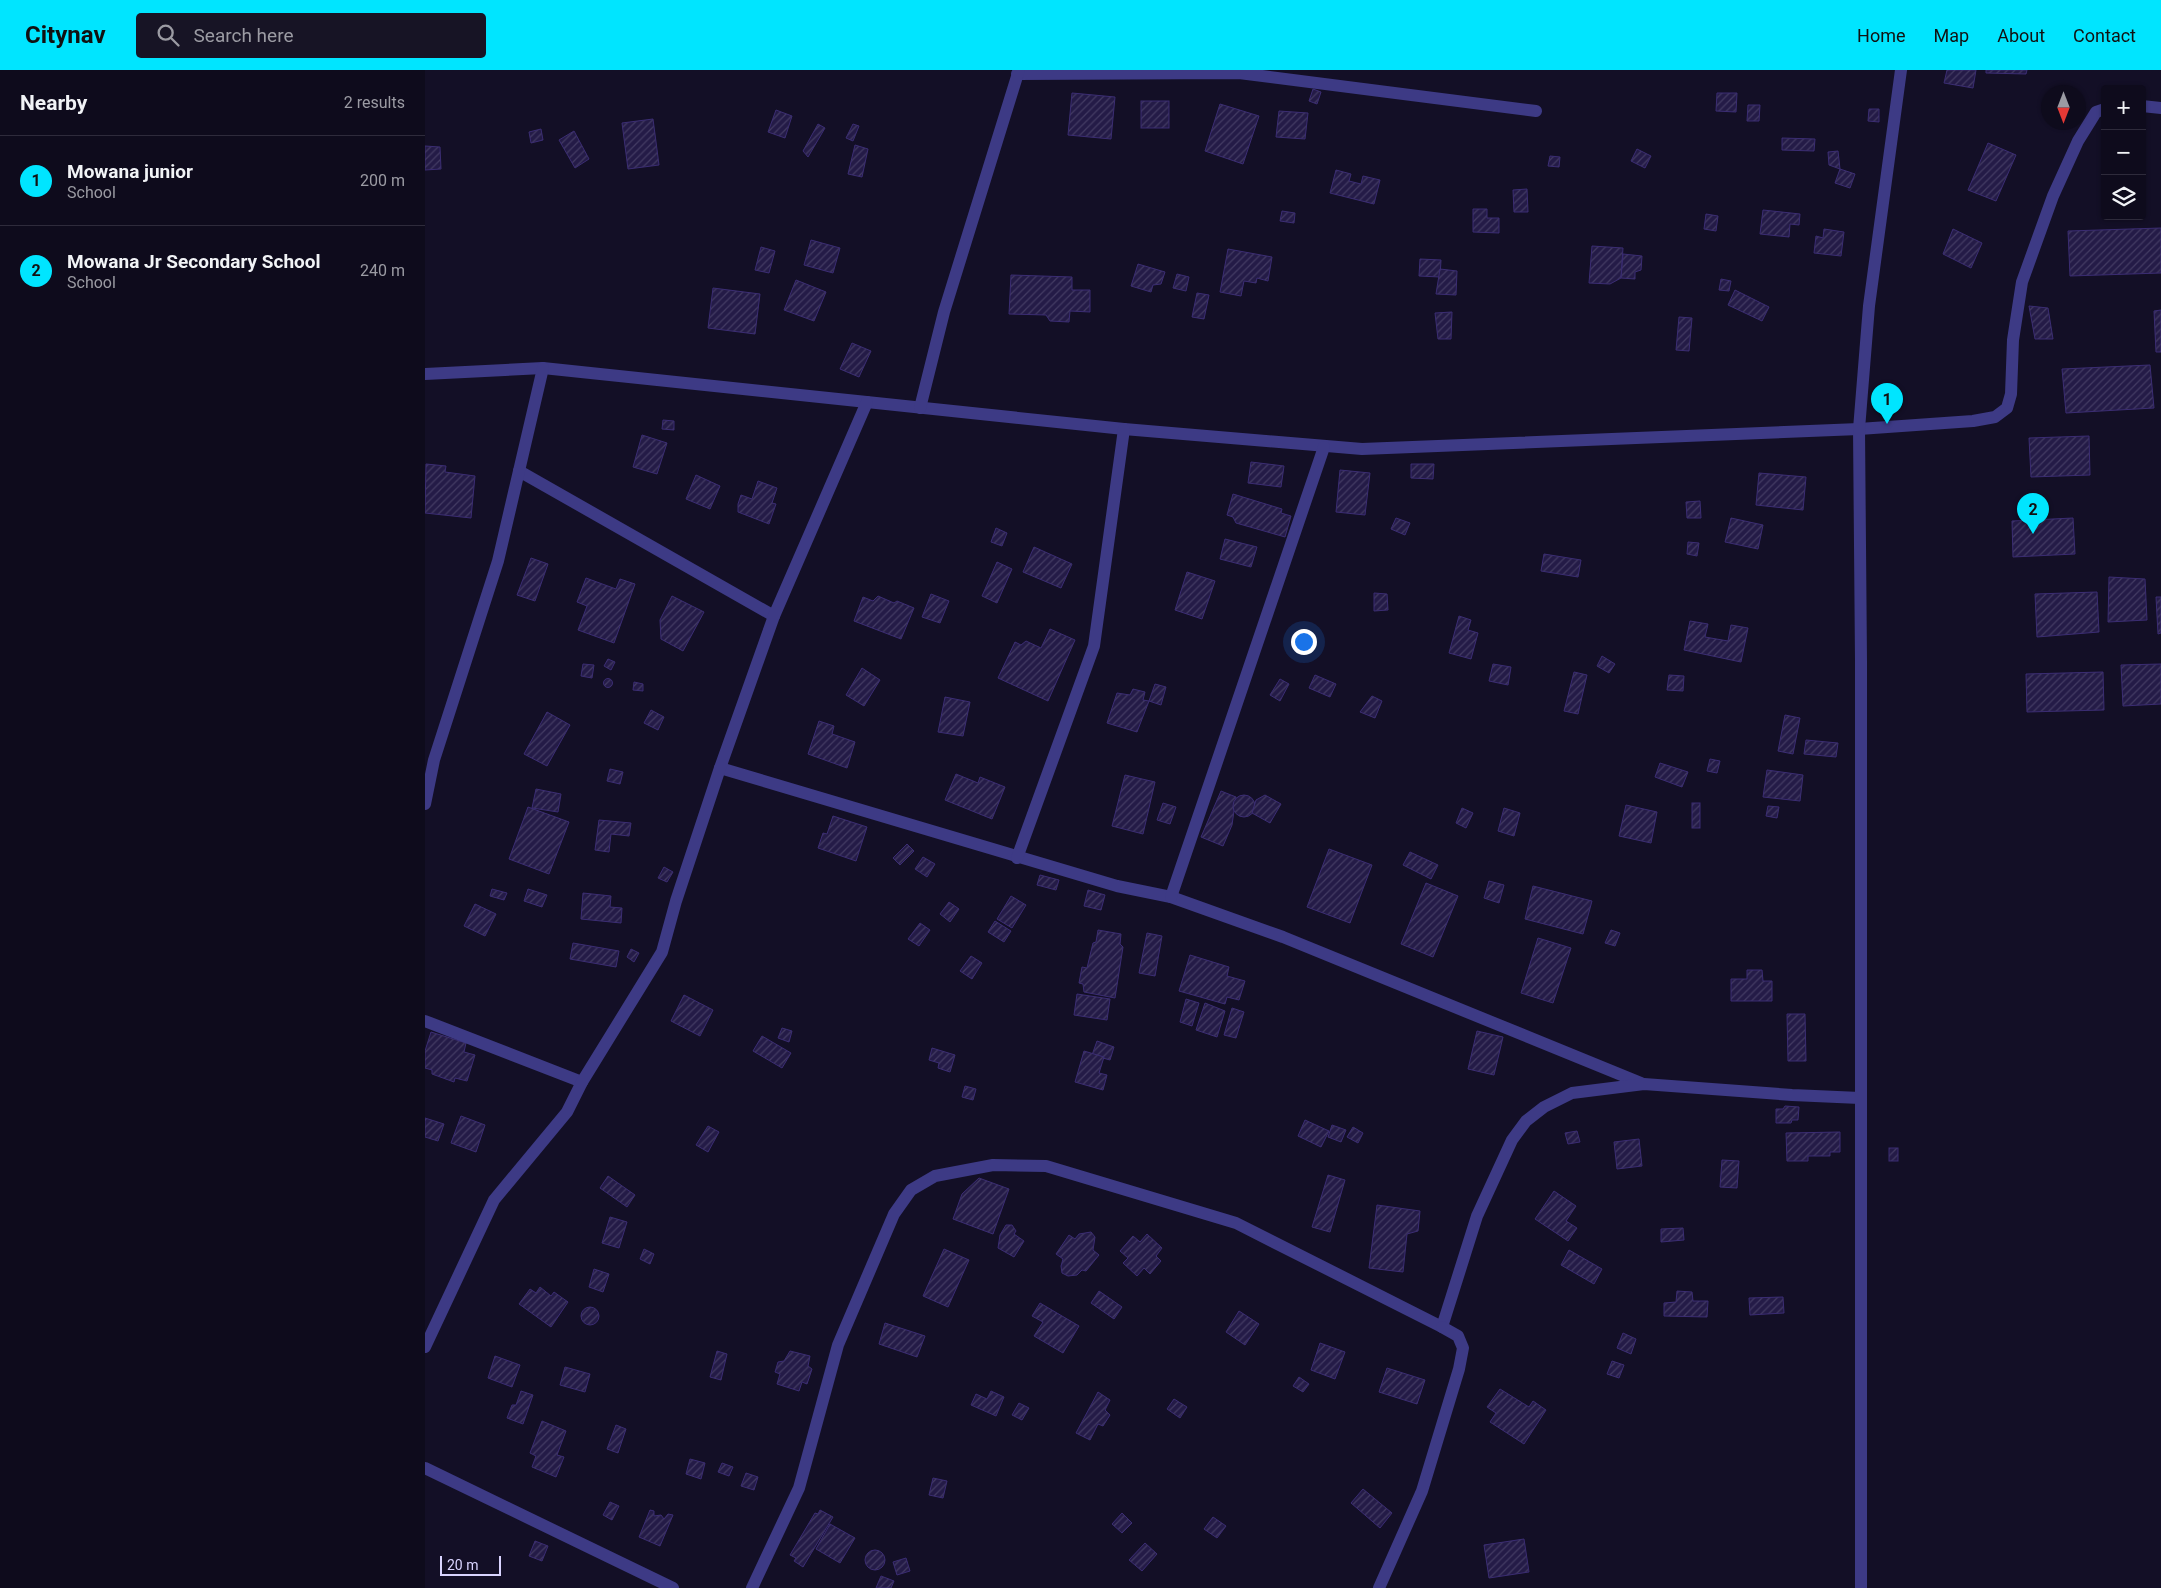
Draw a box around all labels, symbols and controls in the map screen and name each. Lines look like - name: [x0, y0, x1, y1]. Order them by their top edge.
- search box: [136, 13, 486, 58]
- text: Citynav: [25, 21, 106, 49]
- icon: search: [154, 21, 182, 49]
- text: Search here: [194, 24, 294, 47]
- text: Home: [1857, 25, 1906, 46]
- text: Map: [1934, 25, 1969, 46]
- text: About: [1997, 25, 2045, 46]
- text: Contact: [2073, 25, 2136, 46]
- north arrow: [2041, 85, 2086, 130]
- map controls: [2101, 85, 2146, 220]
- button: +: [2101, 85, 2146, 130]
- text: Nearby: [20, 91, 87, 115]
- text: 2 results: [344, 93, 405, 112]
- button: −: [2101, 130, 2146, 175]
- text: Mowana junior: [67, 160, 193, 183]
- text: 1: [31, 171, 41, 190]
- text: 200 m: [360, 171, 405, 190]
- button: layers: [2101, 175, 2146, 220]
- text: School: [67, 183, 116, 202]
- text: Mowana Jr Secondary School: [67, 250, 321, 273]
- text: 2: [31, 261, 41, 280]
- text: 240 m: [360, 261, 405, 280]
- text: School: [67, 273, 116, 292]
- pin: 1: [1871, 383, 1903, 424]
- pin: 2: [2017, 493, 2049, 534]
- your location: [1291, 629, 1317, 655]
- scale bar: [440, 1553, 501, 1576]
- text: 20 m: [447, 1557, 479, 1573]

